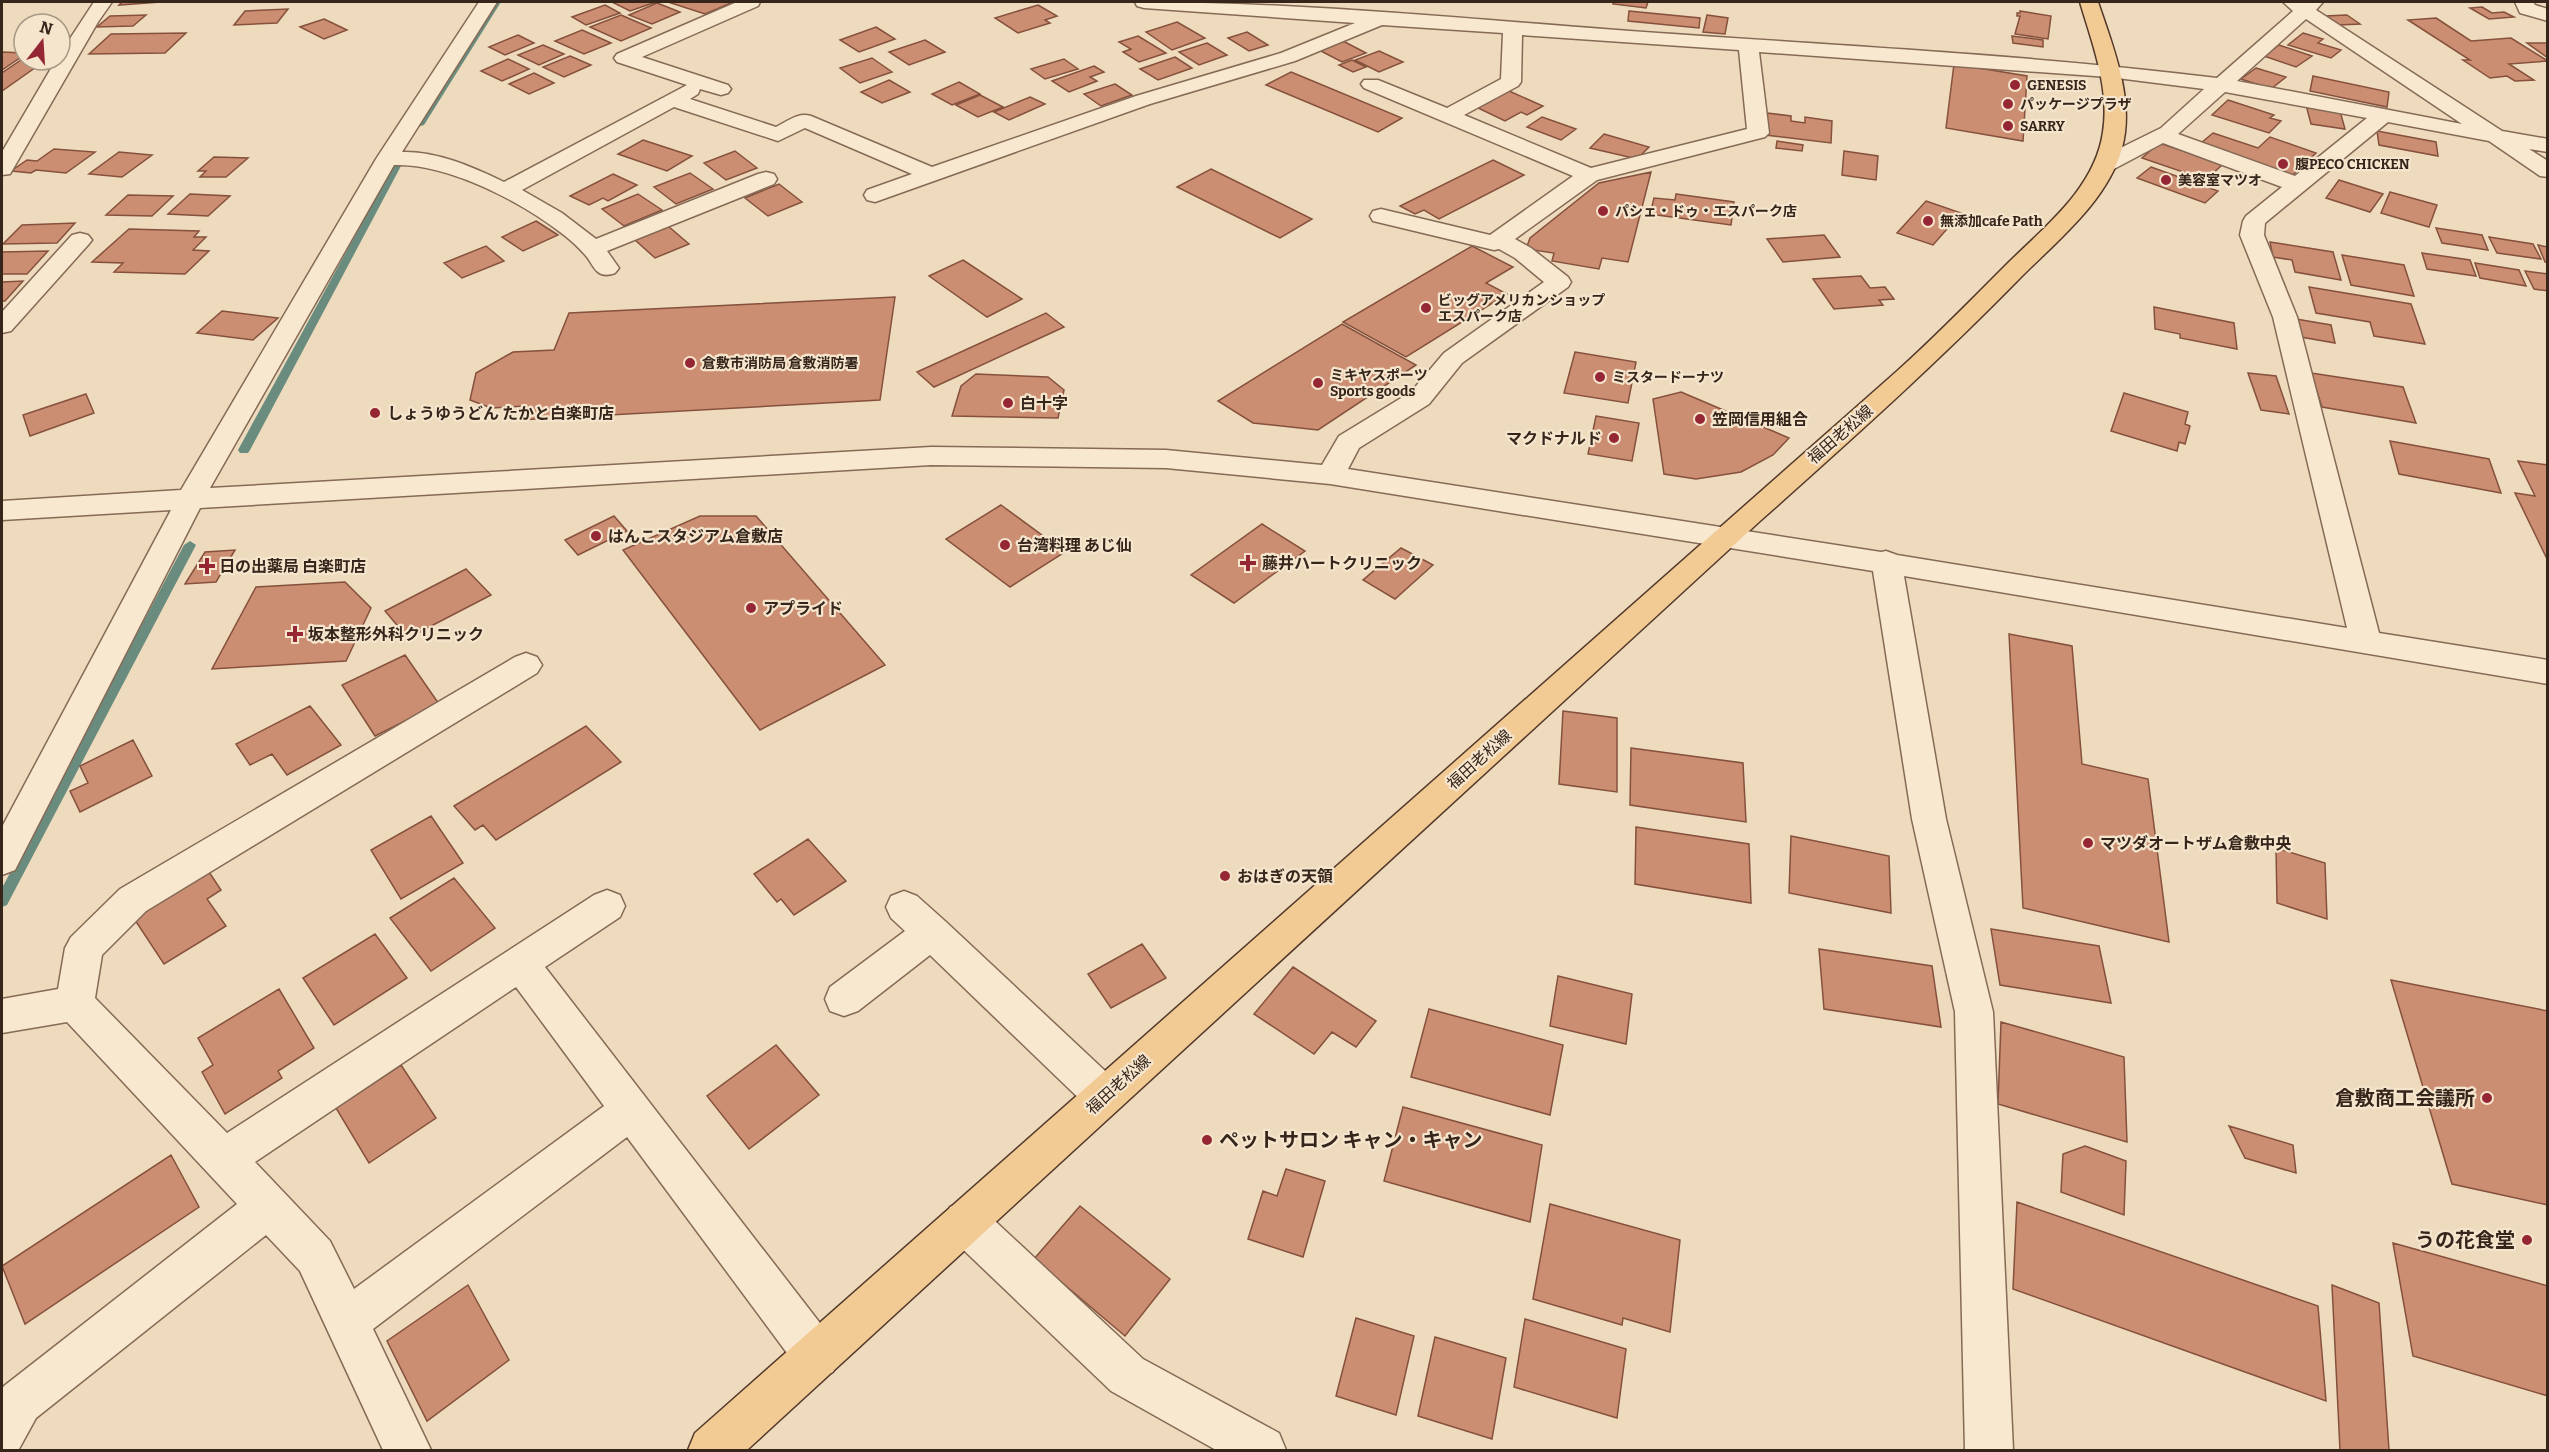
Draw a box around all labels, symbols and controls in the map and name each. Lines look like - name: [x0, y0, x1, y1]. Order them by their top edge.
- north arrow: [12, 12, 72, 72]
- text: N: [38, 17, 55, 39]
- place label: GENESIS: [2027, 77, 2086, 94]
- marker: GENESIS: [2008, 78, 2022, 92]
- place label: パッケージプラザ: [2020, 96, 2132, 113]
- marker: パッケージプラザ: [2001, 97, 2015, 111]
- place label: SARRY: [2020, 118, 2066, 135]
- marker: SARRY: [2001, 119, 2015, 133]
- place label: 腹PECO CHICKEN: [2295, 156, 2410, 173]
- marker: 腹PECO CHICKEN: [2276, 157, 2290, 171]
- place label: 美容室マツオ: [2178, 172, 2262, 189]
- marker: 美容室マツオ: [2159, 173, 2173, 187]
- place label: パシェ・ドゥ・エスパーク店: [1615, 203, 1797, 220]
- marker: パシェ・ドゥ・エスパーク店: [1596, 204, 1610, 218]
- place label: 無添加cafe Path: [1940, 213, 2043, 230]
- marker: 無添加cafe Path: [1921, 214, 1935, 228]
- place label: ビッグアメリカンショップ エスパーク店: [1438, 292, 1605, 325]
- marker: ビッグアメリカンショップ エスパーク店: [1419, 301, 1433, 315]
- place label: 倉敷市消防局 倉敷消防署: [702, 355, 859, 372]
- marker: 倉敷市消防局 倉敷消防署: [683, 356, 697, 370]
- place label: ミキヤスポーツ Sports goods: [1330, 367, 1428, 400]
- place label: ミスタードーナツ: [1612, 369, 1724, 386]
- marker: ミスタードーナツ: [1593, 370, 1607, 384]
- marker: ミキヤスポーツ Sports goods: [1311, 376, 1325, 390]
- place label: 白十字: [1020, 394, 1068, 413]
- marker: 白十字: [1001, 396, 1015, 410]
- street label: 福田老松線: [1804, 401, 1877, 468]
- place label: しょうゆうどん たかと白楽町店: [387, 404, 614, 423]
- marker: しょうゆうどん たかと白楽町店: [368, 406, 382, 420]
- place label: 笠岡信用組合: [1712, 410, 1808, 429]
- marker: 笠岡信用組合: [1693, 412, 1707, 426]
- place label: マクドナルド: [1506, 429, 1602, 448]
- marker: マクドナルド: [1607, 431, 1621, 445]
- place label: はんこスタジアム倉敷店: [608, 527, 783, 546]
- marker: はんこスタジアム倉敷店: [589, 529, 603, 543]
- place label: 台湾料理 あじ仙: [1017, 536, 1132, 555]
- marker: 台湾料理 あじ仙: [998, 538, 1012, 552]
- marker: 藤井ハートクリニック: [1239, 554, 1257, 572]
- place label: 藤井ハートクリニック: [1262, 554, 1422, 573]
- place label: 日の出薬局 白楽町店: [219, 557, 366, 576]
- marker: 日の出薬局 白楽町店: [200, 559, 214, 573]
- place label: アプライド: [763, 599, 843, 618]
- marker: アプライド: [744, 601, 758, 615]
- marker: 坂本整形外科クリニック: [286, 625, 304, 643]
- place label: 坂本整形外科クリニック: [308, 625, 484, 644]
- street label: 福田老松線: [1443, 726, 1515, 793]
- place label: マツダオートザム倉敷中央: [2100, 834, 2292, 853]
- marker: マツダオートザム倉敷中央: [2081, 836, 2095, 850]
- place label: おはぎの天領: [1237, 867, 1333, 886]
- marker: おはぎの天領: [1218, 869, 1232, 883]
- street label: 福田老松線: [1082, 1051, 1154, 1118]
- place label: 倉敷商工会議所: [2335, 1086, 2475, 1110]
- marker: 倉敷商工会議所: [2480, 1091, 2494, 1105]
- place label: ペットサロン キャン・キャン: [1219, 1128, 1483, 1152]
- marker: ペットサロン キャン・キャン: [1200, 1133, 1214, 1147]
- place label: うの花食堂: [2415, 1228, 2515, 1252]
- marker: うの花食堂: [2520, 1233, 2534, 1247]

